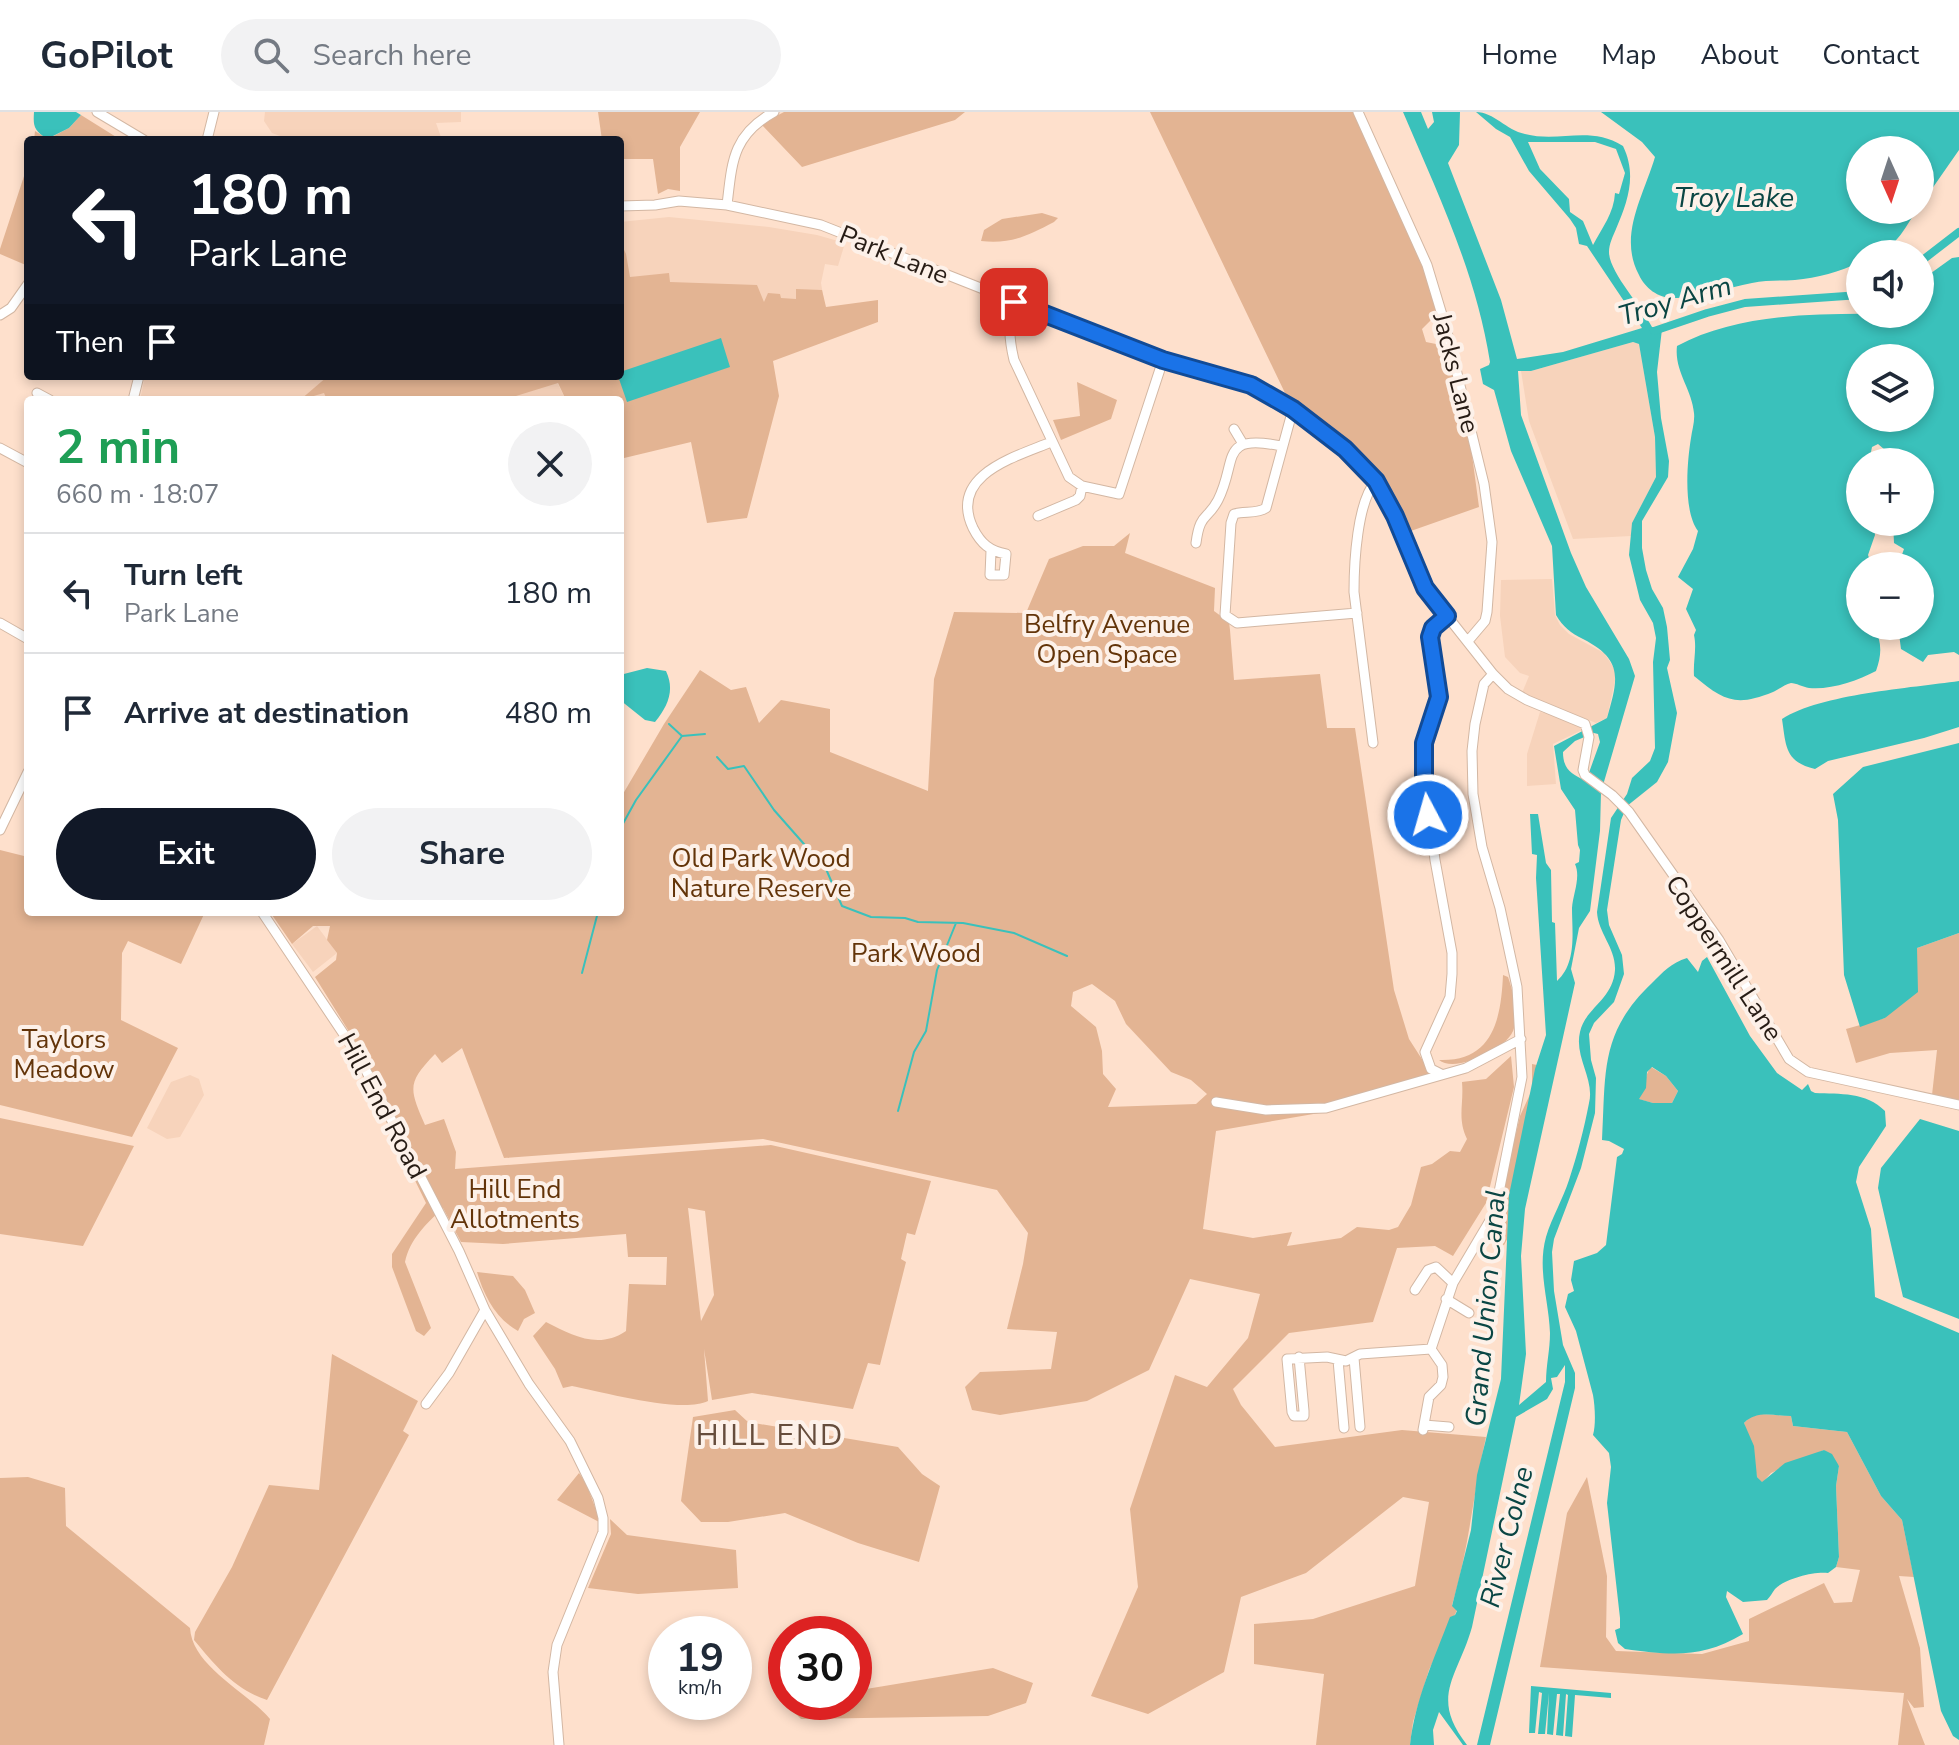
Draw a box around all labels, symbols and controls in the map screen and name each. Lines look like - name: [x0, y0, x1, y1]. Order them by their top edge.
- search box: [221, 19, 781, 91]
- text: GoPilot: [40, 30, 173, 81]
- icon: search: [249, 33, 293, 77]
- text: Search here: [313, 35, 472, 76]
- text: Home: [1482, 36, 1557, 74]
- text: Map: [1601, 36, 1656, 74]
- text: About: [1700, 36, 1778, 74]
- text: Contact: [1822, 36, 1919, 74]
- north arrow: [1846, 136, 1934, 224]
- map controls: [1846, 136, 1934, 640]
- text: 180 m: [188, 157, 353, 234]
- icon: left: [56, 168, 160, 272]
- water label: Troy Lake: [1674, 179, 1794, 217]
- street label: Park Lane: [834, 217, 954, 293]
- text: Park Lane: [188, 230, 347, 279]
- button: sound: [1846, 240, 1934, 328]
- water label: Troy Arm: [1614, 267, 1736, 335]
- pin: [980, 268, 1048, 336]
- icon: arrive: [992, 280, 1036, 324]
- street label: Jacks Lane: [1424, 308, 1488, 437]
- icon: arrive: [140, 320, 184, 364]
- text: Then: [56, 322, 124, 363]
- button: layers: [1846, 344, 1934, 432]
- text: 2 min: [56, 414, 180, 480]
- button: close: [508, 422, 592, 506]
- button: +: [1846, 448, 1934, 536]
- text: 660 m · 18:07: [56, 477, 219, 512]
- button: −: [1846, 552, 1934, 640]
- text: Turn left: [124, 555, 242, 596]
- icon: left: [56, 571, 100, 615]
- text: 180 m: [505, 573, 592, 614]
- text: Park Lane: [124, 596, 239, 631]
- park label: Belfry Avenue Open Space: [1024, 607, 1190, 672]
- icon: arrive: [56, 691, 100, 735]
- text: Arrive at destination: [124, 693, 409, 734]
- text: 480 m: [505, 693, 592, 734]
- position arrow: [1386, 773, 1470, 857]
- button: Exit: [56, 808, 316, 900]
- button: Share: [332, 808, 592, 900]
- park label: Old Park Wood Nature Reserve: [671, 841, 851, 906]
- street label: Coppermill Lane: [1657, 868, 1791, 1048]
- park label: Park Wood: [851, 936, 981, 971]
- park label: Taylors Meadow: [13, 1022, 115, 1087]
- street label: Hill End Road: [329, 1027, 435, 1185]
- park label: Hill End Allotments: [450, 1172, 580, 1237]
- water label: Grand Union Canal: [1457, 1188, 1515, 1428]
- district label: HILL END: [696, 1415, 844, 1456]
- water label: River Colne: [1471, 1462, 1543, 1612]
- speed limit sign: 30: [768, 1616, 872, 1720]
- text: 19: [676, 1631, 724, 1685]
- text: km/h: [678, 1674, 722, 1701]

